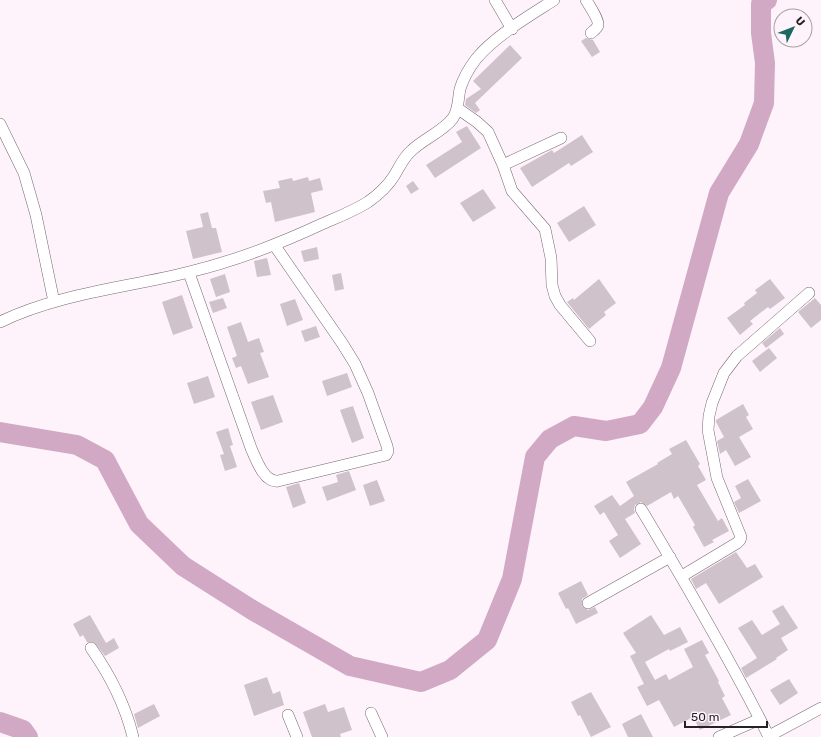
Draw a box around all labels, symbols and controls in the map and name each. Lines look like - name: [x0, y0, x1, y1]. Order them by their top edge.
- north arrow: [773, 8, 813, 48]
- text: U: [792, 14, 807, 29]
- scale bar: [685, 703, 767, 729]
- text: 50 m: [691, 710, 719, 724]

